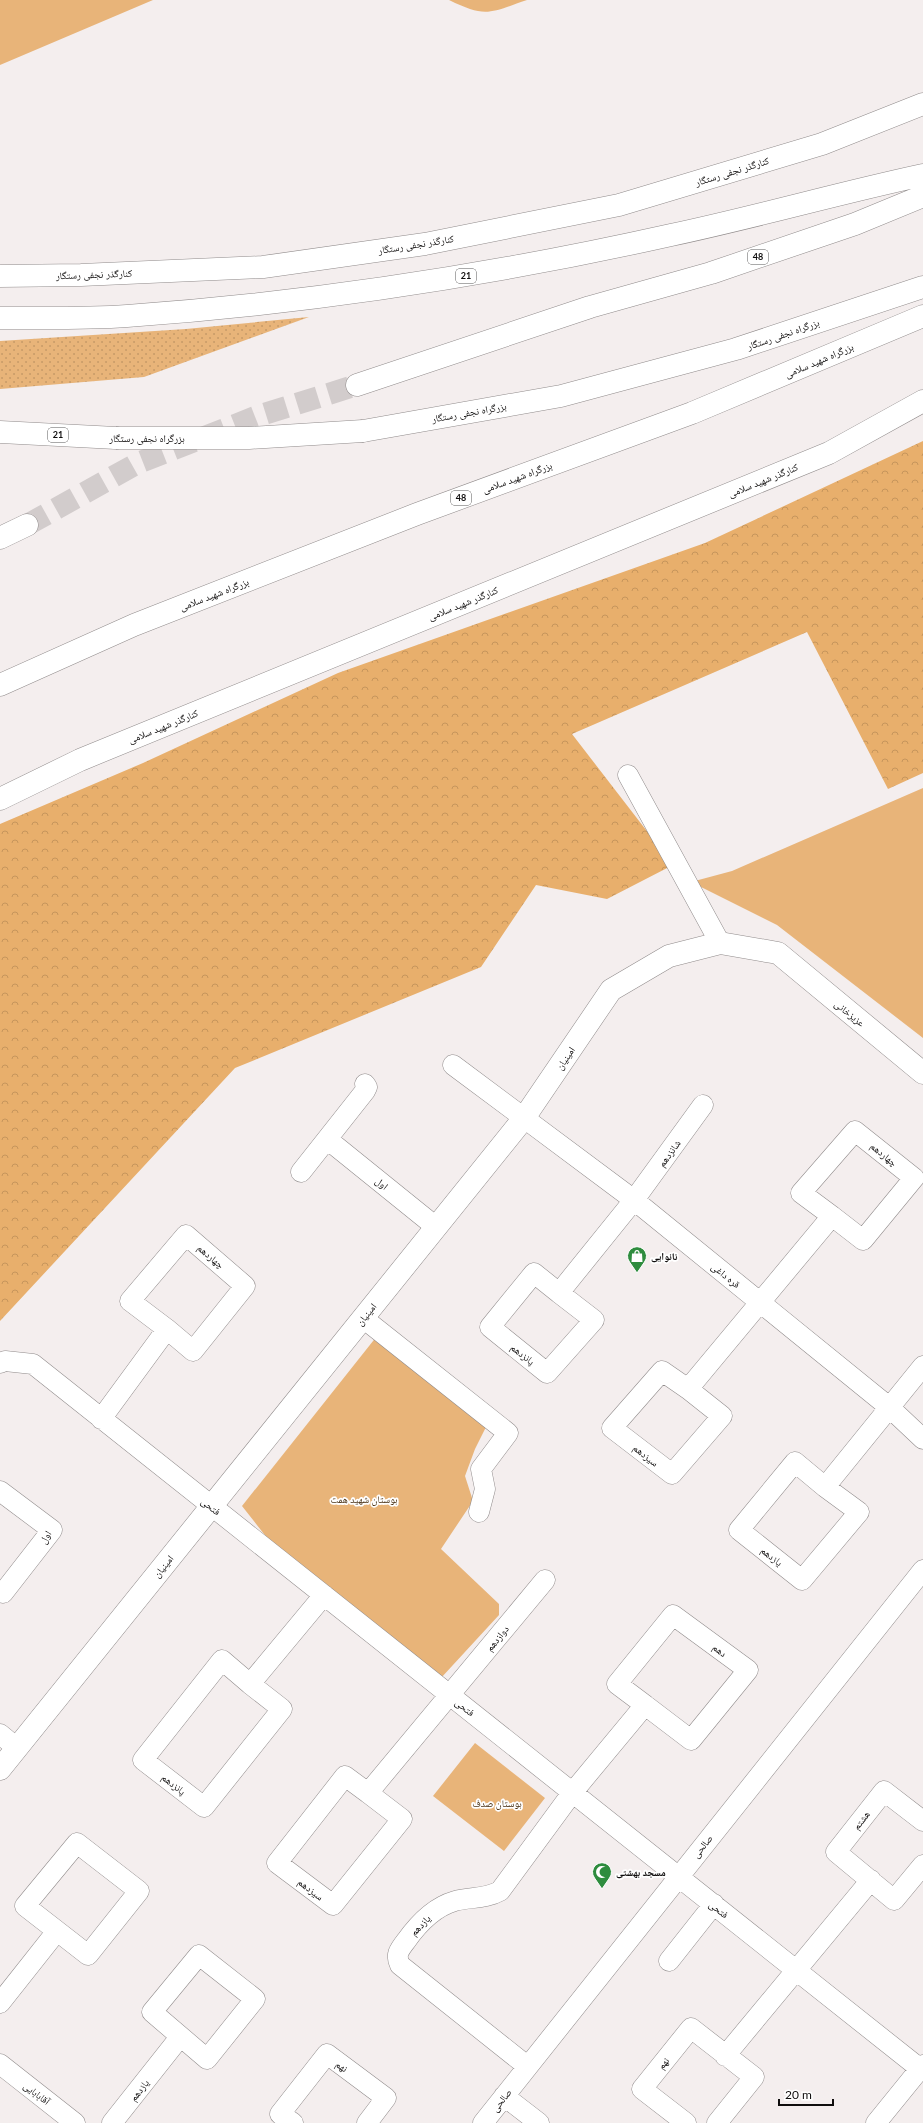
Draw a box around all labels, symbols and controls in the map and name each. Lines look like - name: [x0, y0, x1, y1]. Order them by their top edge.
- street label: کنارگذر نجفی رستگار: [693, 154, 771, 189]
- street label: کنارگذر نجفی رستگار: [376, 232, 455, 257]
- road number: 48: [748, 250, 768, 264]
- street label: کنارگذر نجفی رستگار: [55, 267, 132, 282]
- road number: 21: [456, 269, 476, 283]
- street label: بزرگراه نجفی رستگار: [744, 316, 821, 353]
- street label: بزرگراه شهید سلامی: [783, 340, 856, 381]
- street label: بزرگراه نجفی رستگار: [430, 399, 508, 426]
- road number: 21: [48, 428, 68, 442]
- street label: بزرگراه نجفی رستگار: [108, 432, 185, 445]
- street label: بزرگراه شهید سلامی: [481, 459, 554, 496]
- street label: کنارگذر شهید سلامی: [726, 461, 800, 500]
- road number: 48: [451, 491, 471, 505]
- street label: بزرگراه شهید سلامی: [178, 575, 251, 614]
- street label: کنارگذر شهید سلامی: [426, 584, 500, 623]
- street label: کنارگذر شهید سلامی: [126, 707, 200, 746]
- street label: عزیزخانی: [832, 997, 867, 1029]
- street label: امینیان: [553, 1044, 578, 1072]
- street label: شانزدهم: [655, 1137, 685, 1170]
- street label: چهاردهم: [867, 1140, 900, 1170]
- street label: اول: [373, 1174, 391, 1193]
- street label: چهاردهم: [194, 1241, 227, 1273]
- shop icon: نانوایی: [626, 1245, 648, 1273]
- place label: نانوایی: [651, 1250, 678, 1263]
- street label: قره داغی: [709, 1260, 743, 1291]
- street label: امینیان: [353, 1300, 379, 1328]
- street label: پانزدهم: [507, 1341, 537, 1369]
- street label: سیزدهم: [630, 1441, 661, 1470]
- park label: بوستان شهید همت: [330, 1493, 398, 1506]
- street label: فتحی: [198, 1495, 223, 1518]
- street label: اول: [36, 1528, 54, 1546]
- street label: یازدهم: [757, 1544, 785, 1570]
- street label: امینیان: [150, 1552, 176, 1580]
- street label: دوازدهم: [483, 1623, 513, 1655]
- street label: دهم: [709, 1641, 729, 1661]
- street label: فتحی: [452, 1696, 477, 1719]
- street label: پانزدهم: [158, 1771, 188, 1799]
- park label: بوستان صدف: [472, 1797, 522, 1810]
- street label: هشتم: [850, 1808, 874, 1833]
- street label: صالحی: [689, 1832, 716, 1861]
- mosque icon: مسجد بهشتی: [591, 1861, 613, 1889]
- place label: مسجد بهشتی: [616, 1866, 666, 1879]
- street label: سیزدهم: [295, 1876, 326, 1904]
- street label: فتحی: [706, 1898, 731, 1921]
- street label: یازدهم: [407, 1912, 434, 1939]
- street label: نهم: [655, 2054, 673, 2073]
- street label: نهم: [333, 2058, 351, 2076]
- street label: یازدهم: [127, 2077, 153, 2105]
- street label: آقابابایی: [21, 2079, 53, 2108]
- scale bar: [779, 2081, 833, 2107]
- street label: صالحی: [488, 2086, 515, 2115]
- text: 20 m: [785, 2087, 812, 2102]

